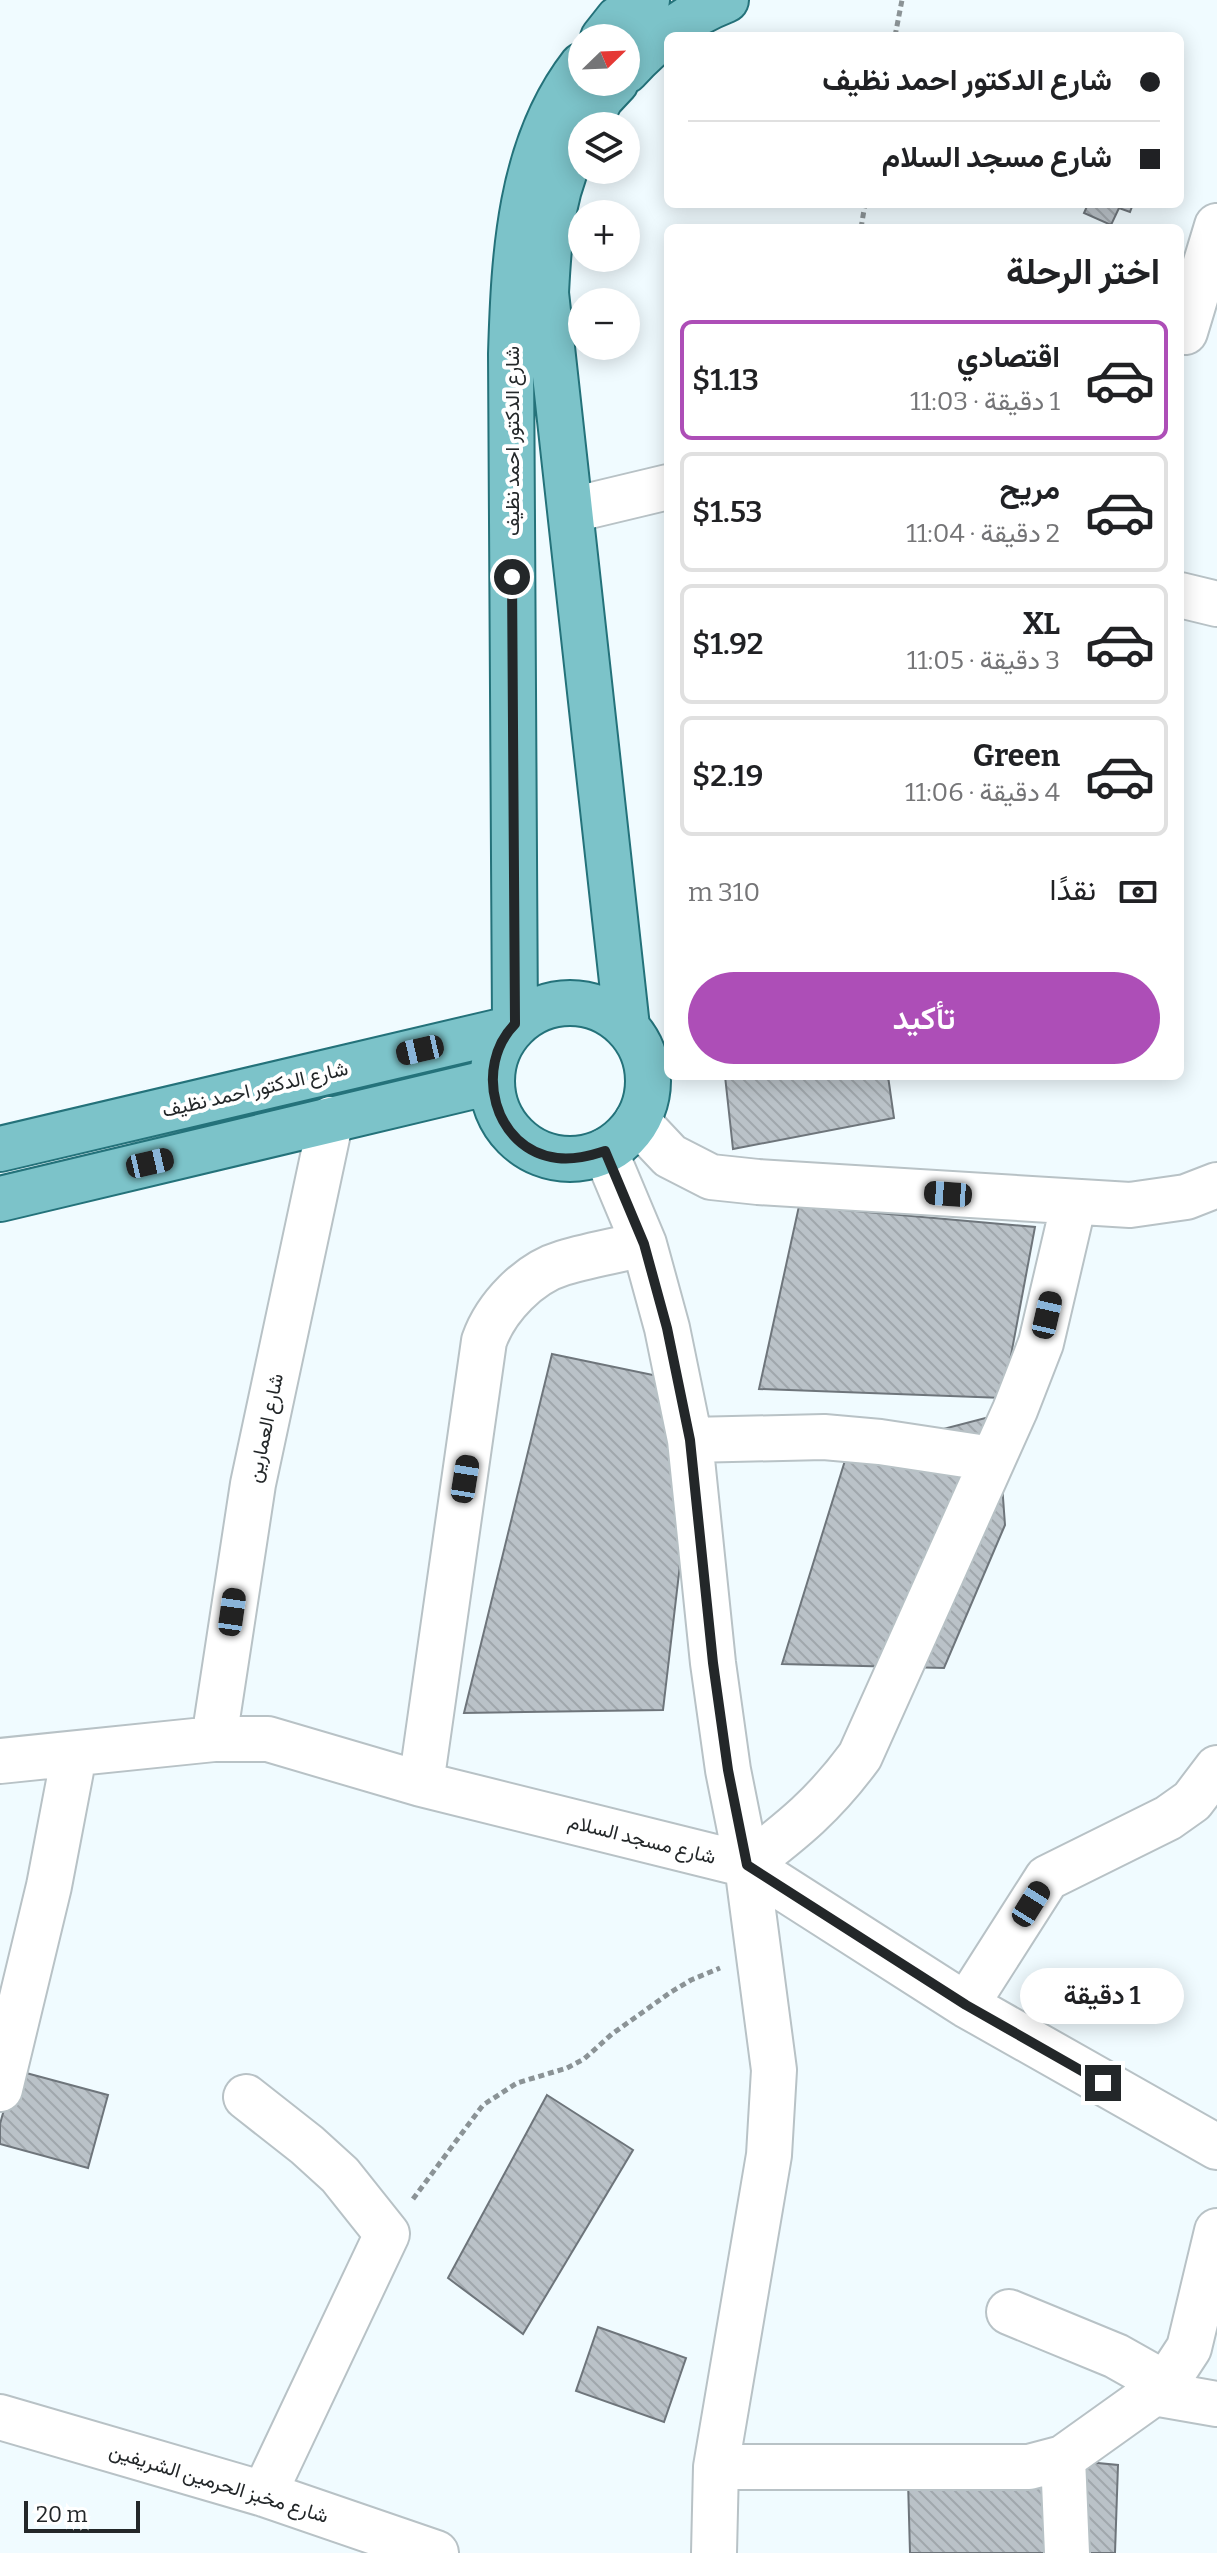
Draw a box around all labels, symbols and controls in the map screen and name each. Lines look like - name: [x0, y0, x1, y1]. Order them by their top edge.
- north arrow: [568, 24, 640, 96]
- map controls: [568, 24, 640, 360]
- text: شارع الدكتور احمد نظيف: [822, 62, 1112, 98]
- button: layers: [568, 112, 640, 184]
- text: شارع مسجد السلام: [882, 139, 1112, 175]
- button: +: [568, 200, 640, 272]
- text: اختر الرحلة: [1006, 250, 1160, 294]
- button: −: [568, 288, 640, 360]
- text: اقتصادي: [957, 339, 1060, 375]
- icon: car: [1084, 344, 1156, 416]
- street label: شارع الدكتور احمد نظيف: [500, 346, 526, 536]
- text: $1.13: [692, 362, 759, 398]
- text: 1 دقيقة · 11:03: [910, 386, 1060, 417]
- text: مريح: [1000, 471, 1060, 507]
- icon: car: [1084, 476, 1156, 548]
- text: $1.53: [692, 494, 763, 530]
- text: 2 دقيقة · 11:04: [906, 518, 1060, 549]
- route start: [494, 559, 530, 595]
- text: XL: [1023, 606, 1060, 642]
- icon: car: [1084, 608, 1156, 680]
- text: $1.92: [692, 626, 764, 662]
- text: 3 دقيقة · 11:05: [907, 645, 1060, 676]
- text: Green: [973, 738, 1060, 774]
- icon: car: [1084, 740, 1156, 812]
- text: $2.19: [692, 758, 764, 794]
- text: 4 دقيقة · 11:06: [905, 777, 1060, 808]
- icon: cash: [1116, 870, 1160, 914]
- text: نقدًا: [1050, 872, 1096, 908]
- text: 310 m: [688, 877, 760, 908]
- button: تأكيد: [688, 972, 1160, 1064]
- car: [394, 1033, 446, 1067]
- street label: شارع الدكتور احمد نظيف: [160, 1056, 351, 1124]
- car: [124, 1146, 176, 1180]
- car: [923, 1180, 973, 1208]
- car: [1030, 1289, 1064, 1341]
- street label: شارع العمارين: [242, 1371, 290, 1485]
- car: [449, 1453, 481, 1505]
- car: [217, 1587, 247, 1637]
- street label: شارع مسجد السلام: [565, 1809, 718, 1871]
- car: [1008, 1877, 1054, 1931]
- callout: 1 دقيقة: [1021, 1967, 1185, 2023]
- text: 1 دقيقة: [1064, 1980, 1140, 2011]
- route end: [1085, 2065, 1121, 2101]
- street label: شارع مخبز الحرمين الشريفين: [106, 2438, 332, 2530]
- scale bar: [24, 2497, 140, 2533]
- text: 20 m: [36, 2501, 87, 2528]

